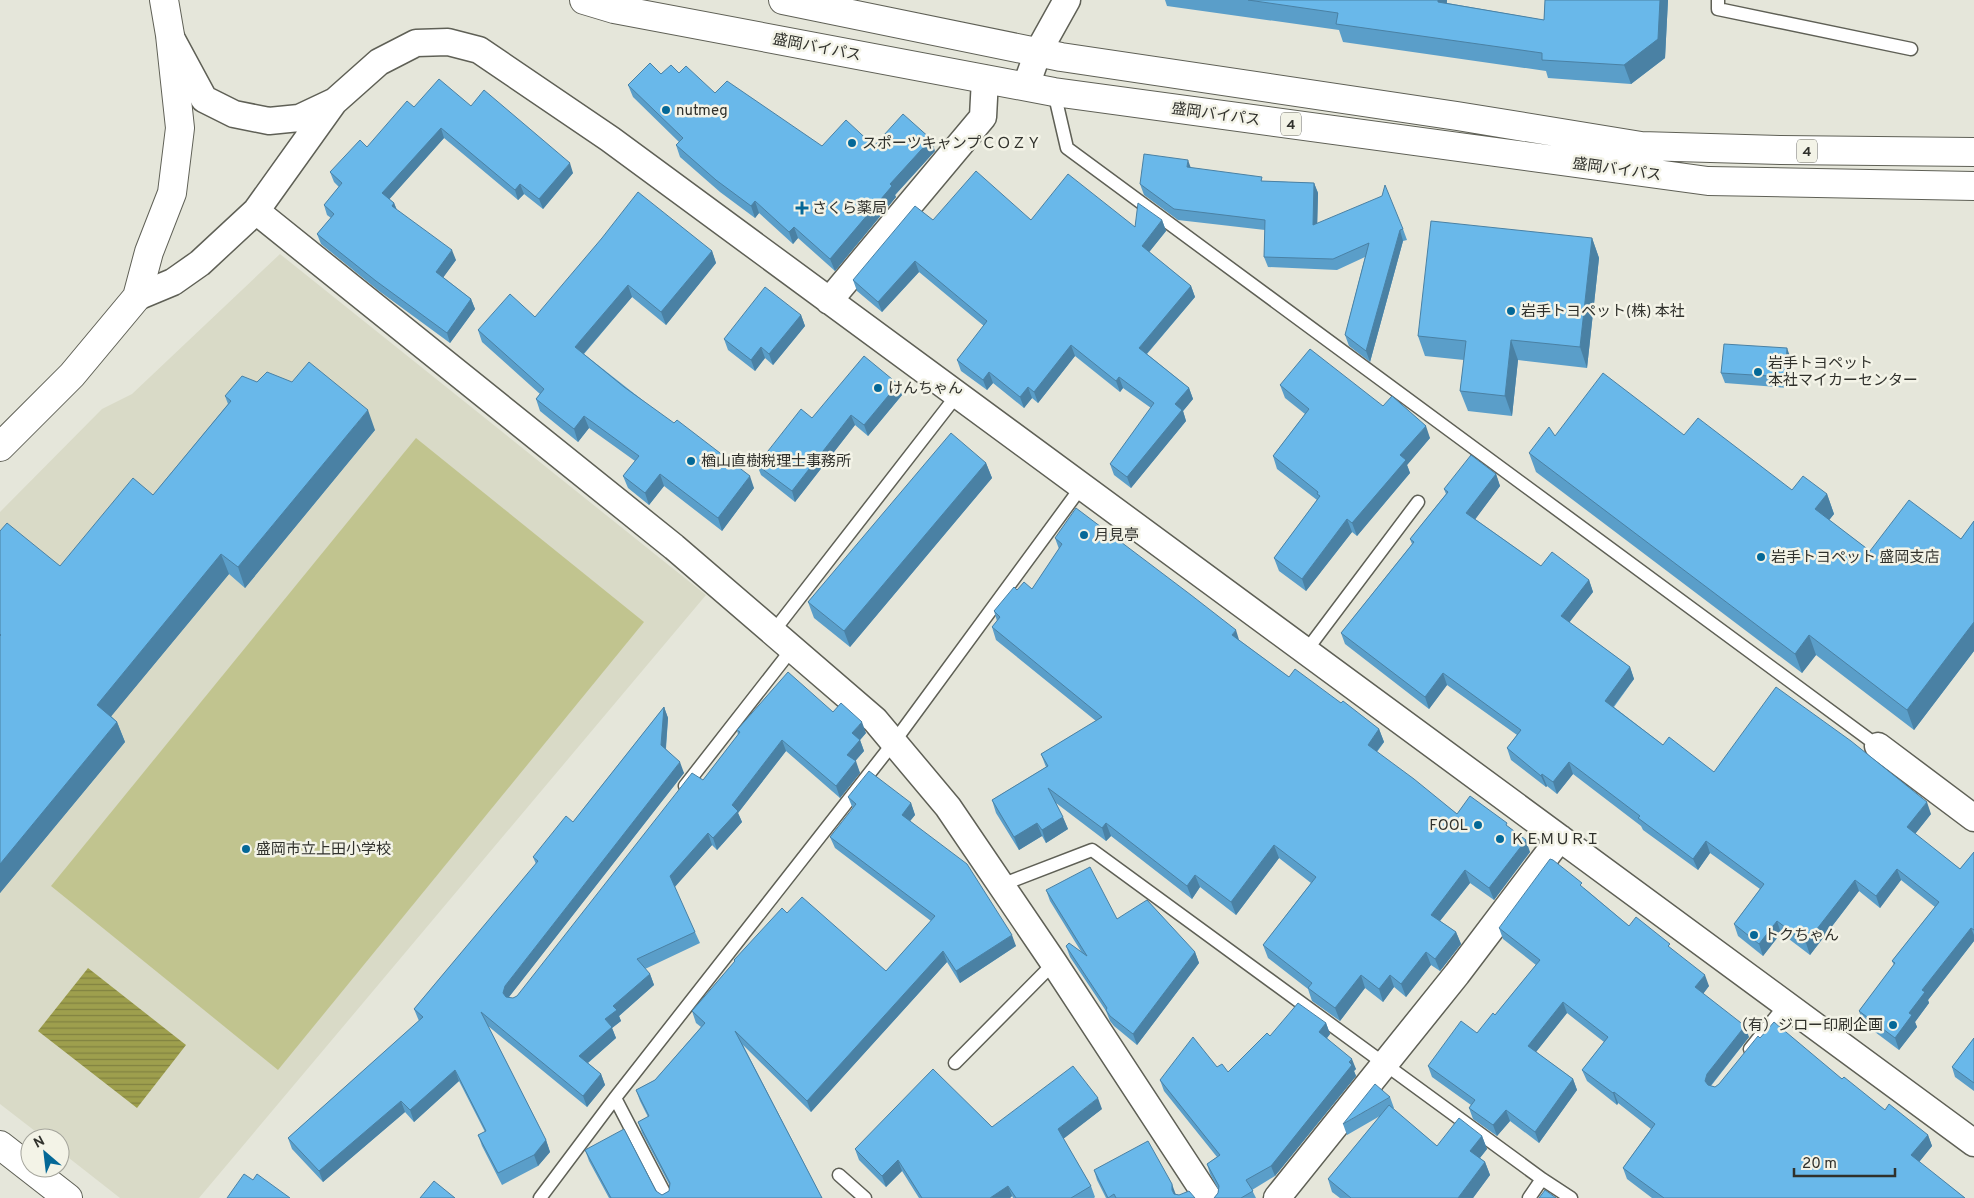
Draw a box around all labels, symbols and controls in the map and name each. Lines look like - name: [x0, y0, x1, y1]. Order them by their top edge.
- street label: 盛岡バイパス: [771, 30, 863, 66]
- street label: 盛岡バイパス: [1170, 99, 1262, 131]
- place label: nutmeg: [676, 102, 728, 121]
- marker: nutmeg: [660, 104, 672, 116]
- road number: 4: [1281, 112, 1301, 136]
- place label: スポーツキャンプＣＯＺＹ: [862, 135, 1041, 154]
- marker: スポーツキャンプＣＯＺＹ: [846, 137, 858, 149]
- road number: 4: [1797, 140, 1817, 162]
- street label: 盛岡バイパス: [1571, 154, 1663, 186]
- place label: さくら薬局: [812, 200, 887, 219]
- marker: さくら薬局: [796, 202, 808, 214]
- place label: 岩手トヨペット(株) 本社: [1521, 303, 1685, 322]
- marker: 岩手トヨペット(株) 本社: [1505, 305, 1517, 317]
- place label: 岩手トヨペット 本社マイカーセンター: [1768, 355, 1918, 391]
- marker: 岩手トヨペット 本社マイカーセンター: [1752, 366, 1764, 378]
- place label: けんちゃん: [888, 380, 963, 399]
- marker: けんちゃん: [872, 382, 884, 394]
- place label: 楢山直樹税理士事務所: [701, 452, 851, 472]
- marker: 楢山直樹税理士事務所: [685, 455, 697, 467]
- place label: 月見亭: [1094, 527, 1139, 546]
- marker: 月見亭: [1078, 529, 1090, 541]
- place label: 岩手トヨペット 盛岡支店: [1771, 548, 1940, 568]
- marker: 岩手トヨペット 盛岡支店: [1755, 551, 1767, 563]
- place label: FOOL: [1429, 817, 1468, 836]
- marker: FOOL: [1472, 819, 1484, 831]
- place label: ＫＥＭＵＲＩ: [1510, 831, 1600, 850]
- marker: ＫＥＭＵＲＩ: [1494, 833, 1506, 845]
- place label: 盛岡市立上田小学校: [256, 840, 391, 860]
- marker: 盛岡市立上田小学校: [240, 843, 252, 855]
- place label: トクちゃん: [1764, 927, 1839, 946]
- marker: トクちゃん: [1748, 929, 1760, 941]
- place label: （有）ジロー印刷企画: [1733, 1017, 1883, 1036]
- marker: （有）ジロー印刷企画: [1887, 1019, 1899, 1031]
- north arrow: [20, 1128, 70, 1178]
- text: N: [31, 1133, 48, 1153]
- scale bar: [1794, 1146, 1895, 1178]
- text: 20 m: [1802, 1155, 1837, 1174]

